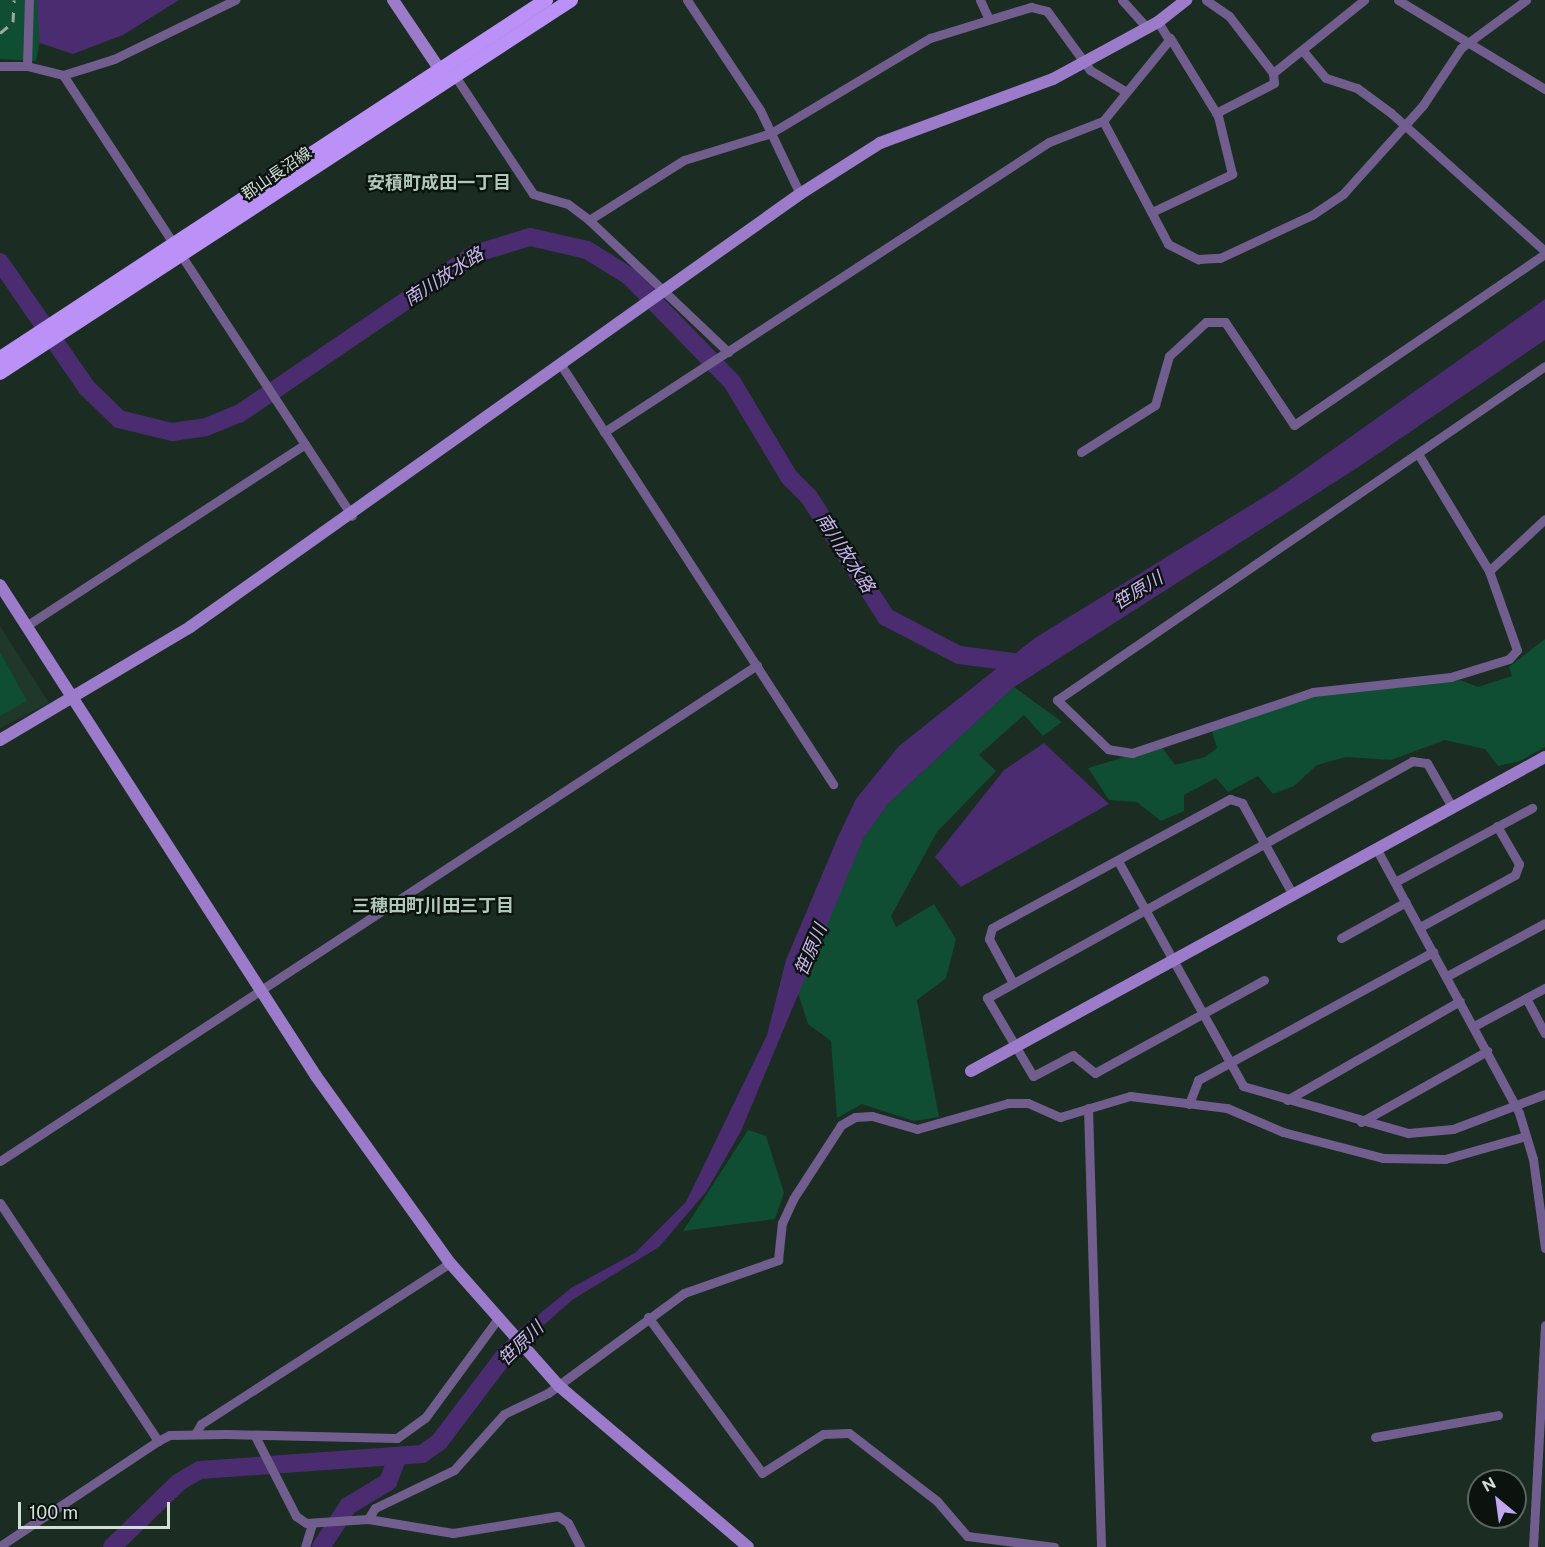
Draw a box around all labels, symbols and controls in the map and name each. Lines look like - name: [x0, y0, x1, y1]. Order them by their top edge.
- street label: 郡山長沼線: [238, 144, 316, 204]
- district label: 安積町成田一丁目: [367, 172, 511, 194]
- water label: 南川放水路: [400, 243, 488, 311]
- water label: 南川放水路: [811, 509, 879, 597]
- water label: 笹原川: [1109, 568, 1167, 614]
- district label: 三穂田町川田三丁目: [352, 895, 514, 917]
- water label: 笹原川: [791, 921, 831, 979]
- water label: 笹原川: [494, 1317, 548, 1371]
- north arrow: [1467, 1469, 1527, 1529]
- text: N: [1479, 1473, 1499, 1496]
- scale bar: [21, 1490, 172, 1528]
- text: 100 m: [29, 1502, 78, 1523]

